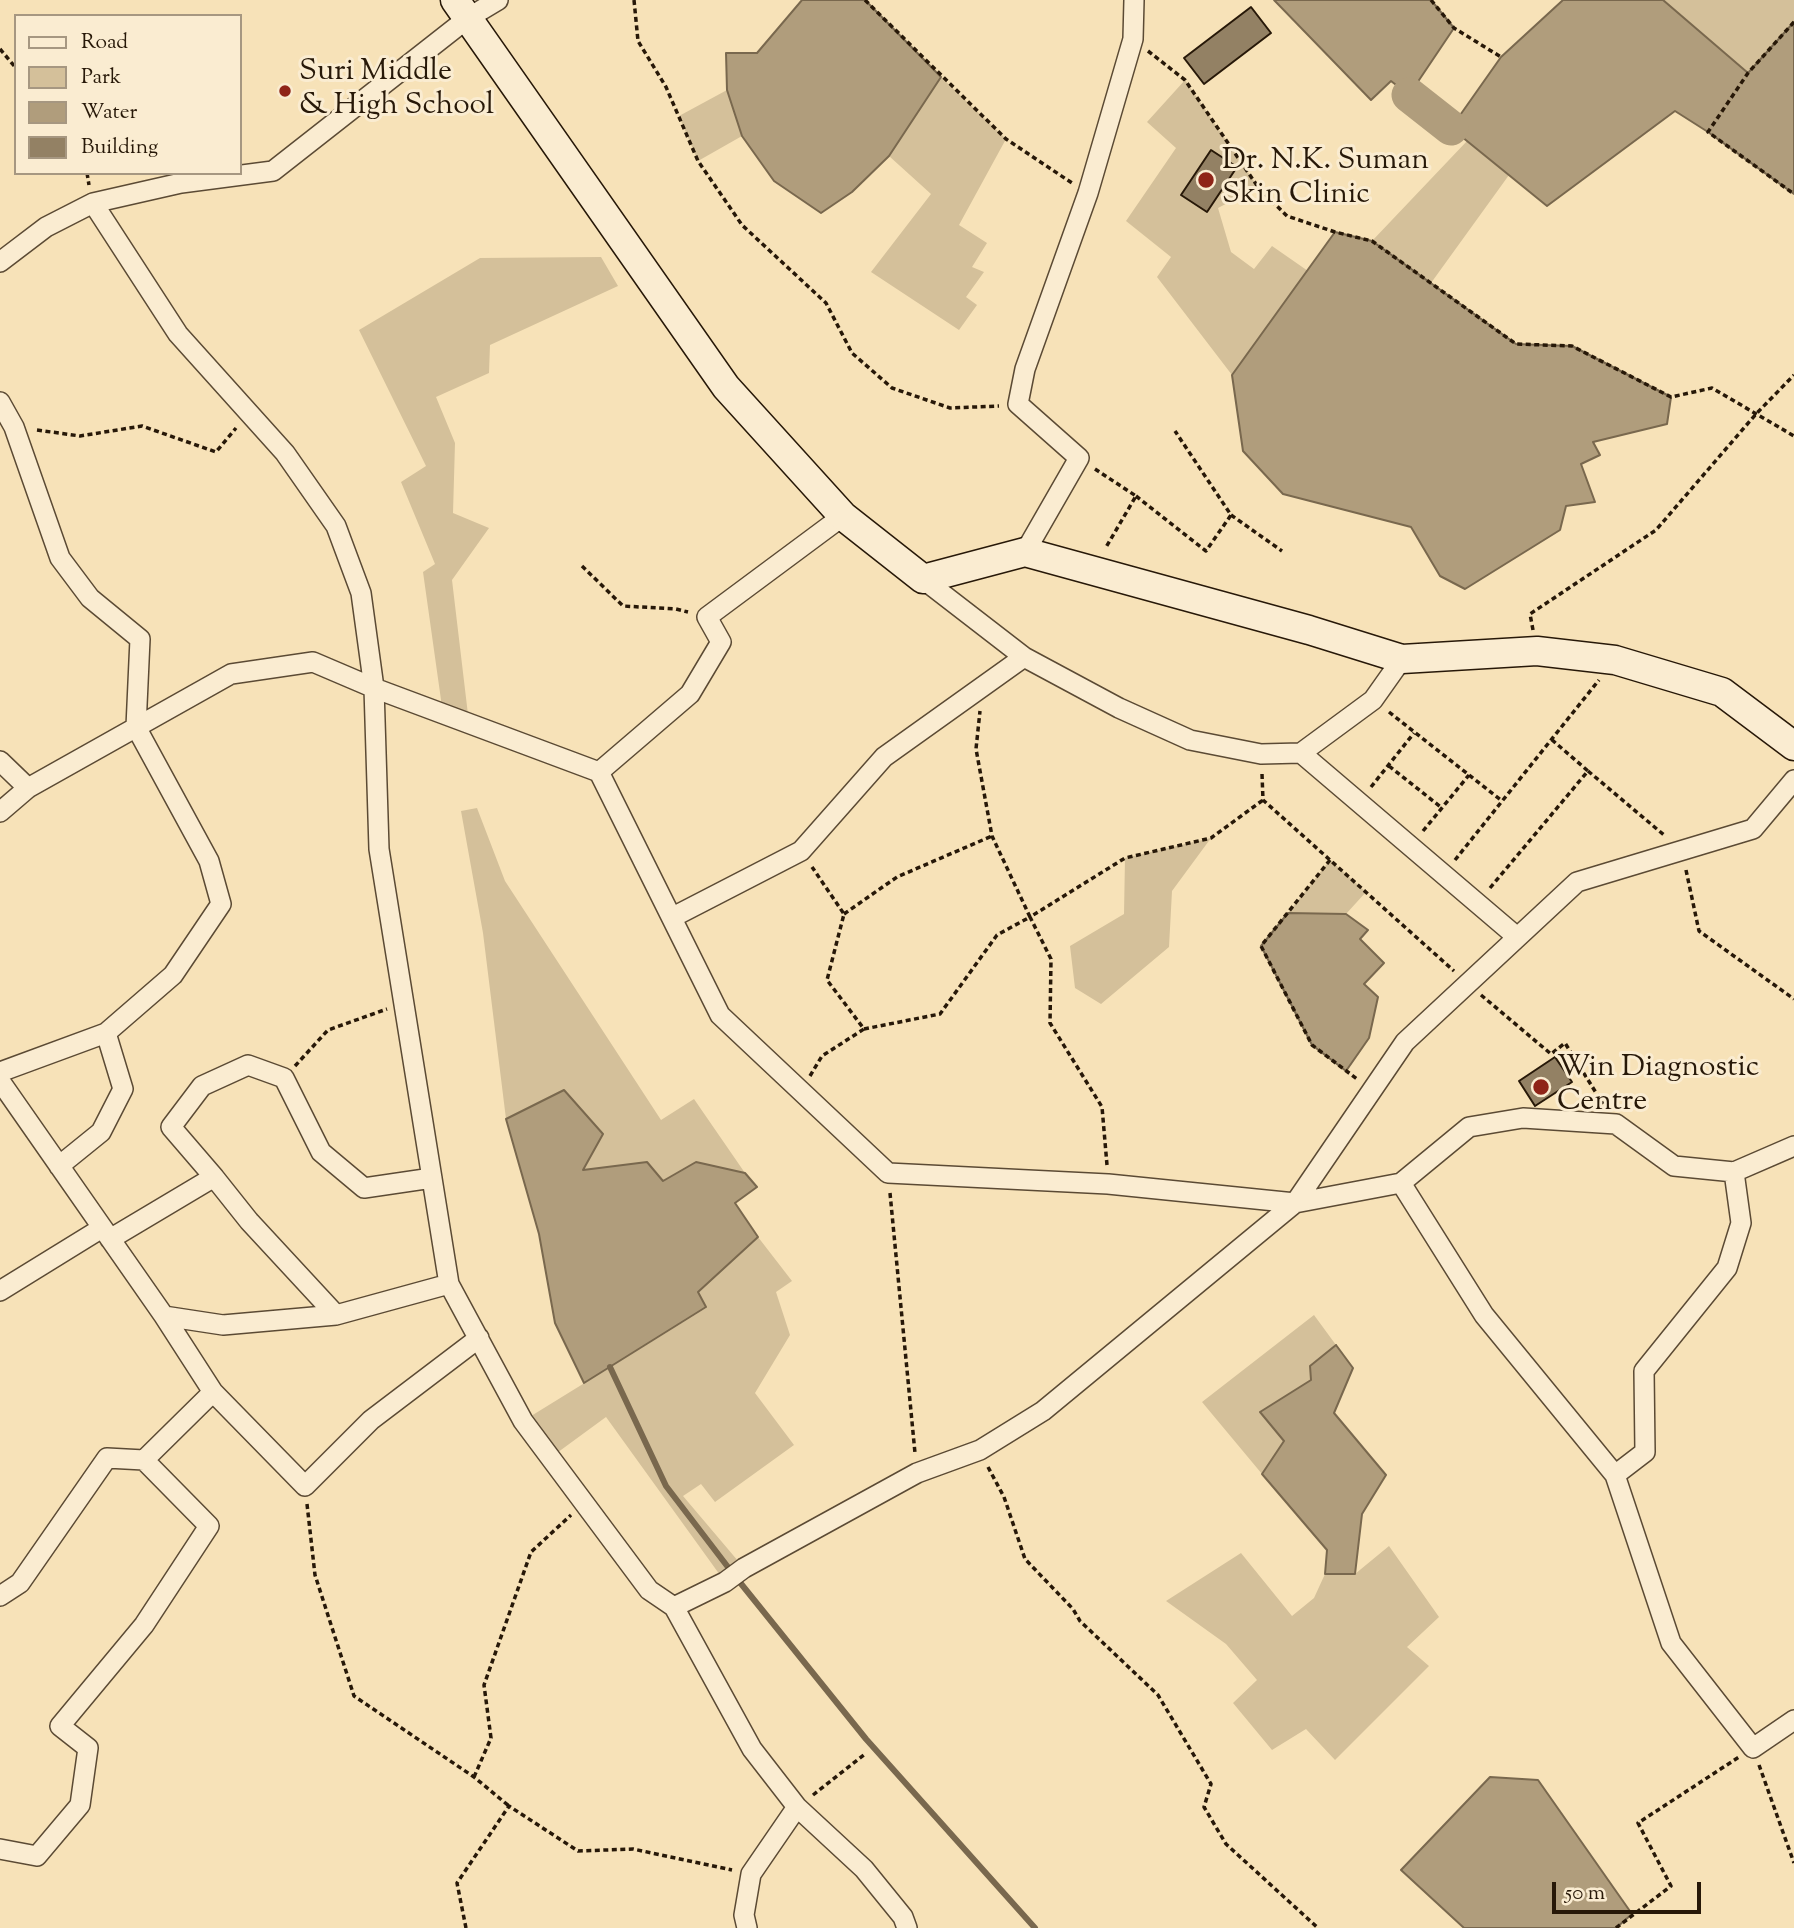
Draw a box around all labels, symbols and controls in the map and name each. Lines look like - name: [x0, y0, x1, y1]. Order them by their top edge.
- legend: [14, 14, 242, 175]
- text: Road: [81, 28, 128, 58]
- place label: Suri Middle & High School: [299, 56, 494, 126]
- text: Park: [81, 63, 121, 93]
- marker: Suri Middle & High School: [277, 83, 293, 99]
- text: Water: [81, 98, 137, 128]
- text: Building: [81, 133, 158, 163]
- place label: Dr. N.K. Suman Skin Clinic: [1222, 145, 1429, 216]
- marker: Dr. N.K. Suman Skin Clinic: [1196, 170, 1216, 190]
- place label: Win Diagnostic Centre: [1557, 1052, 1759, 1122]
- marker: Win Diagnostic Centre: [1531, 1077, 1551, 1097]
- scale bar: [1556, 1868, 1705, 1912]
- text: 50 m: [1565, 1879, 1605, 1909]

